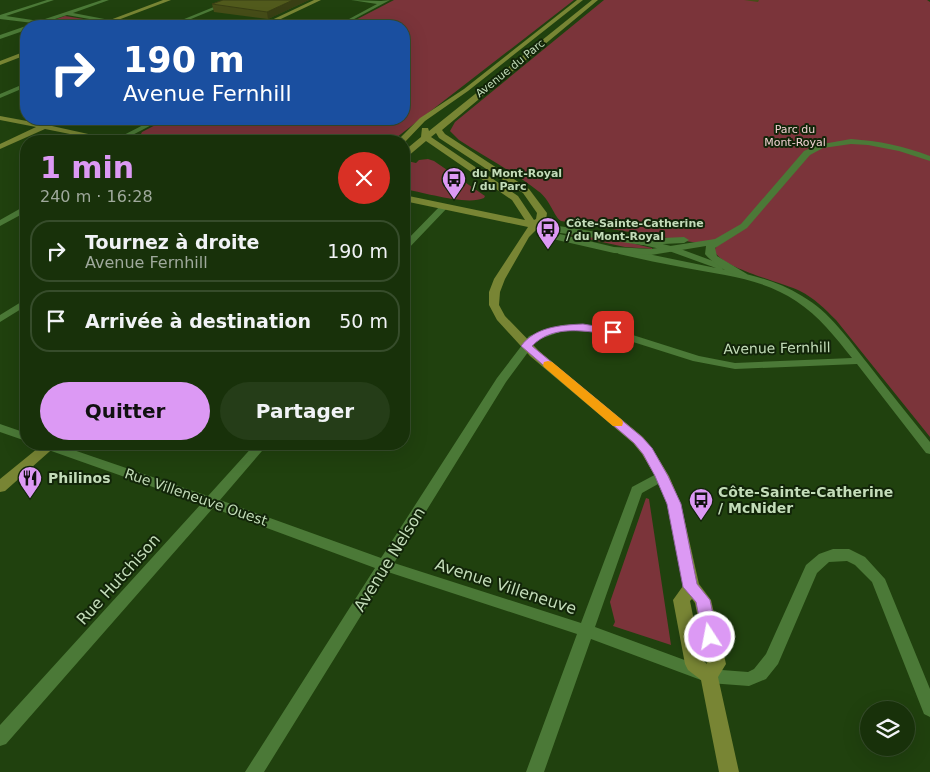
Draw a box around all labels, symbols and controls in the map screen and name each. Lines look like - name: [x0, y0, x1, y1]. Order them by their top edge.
- street label: Avenue du Parc: [473, 37, 547, 100]
- icon: right: [40, 40, 105, 105]
- text: 190 m: [123, 40, 245, 80]
- text: Avenue Fernhill: [123, 81, 292, 106]
- park label: Parc du Mont-Royal: [764, 123, 826, 149]
- text: 1 min: [40, 150, 134, 185]
- button: close: [338, 152, 390, 204]
- bus stop icon: du Mont-Royal / du Parc: [441, 166, 467, 200]
- place label: du Mont-Royal / du Parc: [472, 167, 562, 193]
- text: 240 m · 16:28: [40, 187, 153, 206]
- bus stop icon: Côte-Sainte-Catherine / du Mont-Royal: [535, 216, 561, 250]
- place label: Côte-Sainte-Catherine / du Mont-Royal: [566, 217, 704, 243]
- text: Tournez à droite: [85, 231, 259, 253]
- icon: right: [42, 237, 70, 265]
- text: 190 m: [327, 240, 388, 262]
- text: Avenue Fernhill: [85, 253, 208, 272]
- icon: arrive: [42, 307, 70, 335]
- text: Arrivée à destination: [85, 310, 311, 332]
- text: 50 m: [339, 310, 388, 332]
- pin: [592, 311, 634, 353]
- icon: arrive: [599, 318, 627, 346]
- street label: Avenue Fernhill: [723, 339, 831, 357]
- button: Quitter: [40, 382, 210, 440]
- button: Partager: [220, 382, 390, 440]
- restaurant icon: Philinos: [17, 465, 43, 499]
- street label: Rue Villeneuve Ouest: [123, 465, 270, 529]
- place label: Philinos: [48, 470, 111, 486]
- place label: Côte-Sainte-Catherine / McNider: [718, 484, 893, 516]
- bus stop icon: Côte-Sainte-Catherine / McNider: [688, 487, 714, 521]
- street label: Avenue Nelson: [350, 504, 429, 615]
- street label: Rue Hutchison: [73, 530, 164, 629]
- street label: Avenue Villeneuve: [433, 555, 579, 618]
- position arrow: [683, 610, 735, 662]
- map controls: [860, 701, 915, 756]
- button: layers: [860, 701, 915, 756]

